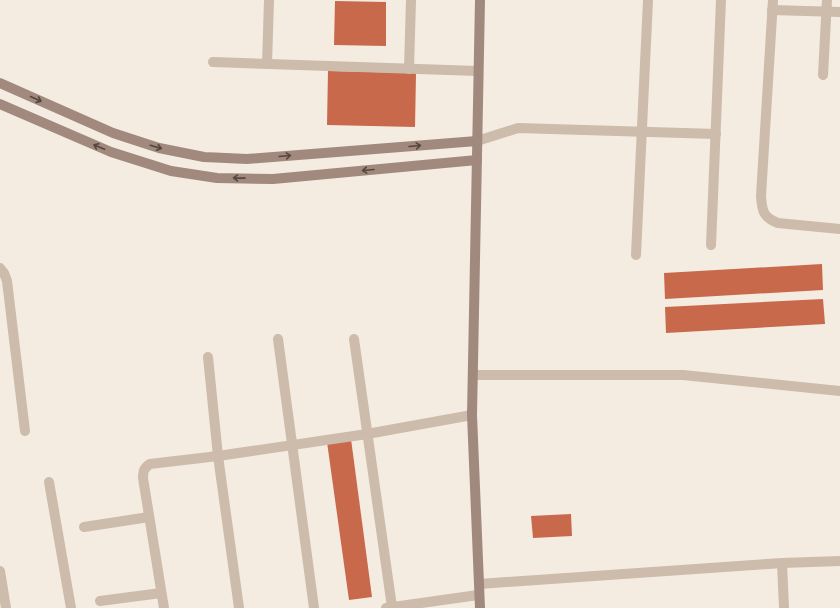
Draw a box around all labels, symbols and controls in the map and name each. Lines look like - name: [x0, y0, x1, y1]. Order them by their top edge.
- one-way arrow: [29, 96, 41, 103]
- one-way arrow: [408, 142, 421, 149]
- one-way arrow: [94, 143, 106, 150]
- one-way arrow: [150, 144, 163, 151]
- one-way arrow: [278, 153, 291, 160]
- one-way arrow: [362, 166, 375, 174]
- one-way arrow: [233, 174, 246, 182]

